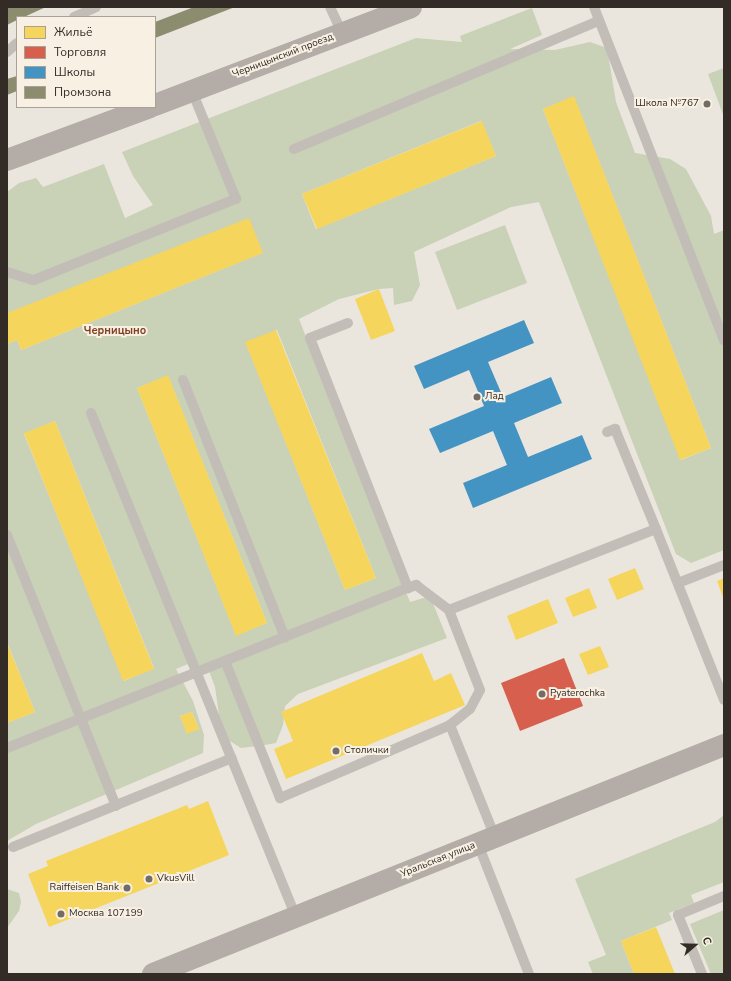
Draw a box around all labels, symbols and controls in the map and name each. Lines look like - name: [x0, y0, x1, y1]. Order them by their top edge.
- legend: [16, 16, 156, 108]
- text: Жильё: [54, 24, 92, 40]
- street label: Черницынский проезд: [231, 31, 335, 81]
- text: Торговля: [54, 44, 106, 60]
- text: Школы: [54, 64, 95, 80]
- text: Промзона: [54, 84, 111, 100]
- place label: Школа №767: [635, 98, 699, 110]
- marker: Школа №767: [702, 99, 712, 109]
- district label: Черницыно: [84, 324, 146, 338]
- place label: Лад: [485, 391, 504, 403]
- marker: Лад: [472, 392, 482, 402]
- place label: Pyaterochka: [550, 688, 605, 700]
- marker: Pyaterochka: [537, 689, 547, 699]
- place label: Столички: [344, 745, 389, 757]
- marker: Столички: [331, 746, 341, 756]
- street label: Уральская улица: [399, 840, 477, 880]
- place label: VkusVill: [157, 873, 194, 885]
- marker: VkusVill: [144, 874, 154, 884]
- place label: Raiffeisen Bank: [50, 882, 119, 894]
- marker: Raiffeisen Bank: [122, 883, 132, 893]
- place label: Москва 107199: [69, 908, 143, 920]
- marker: Москва 107199: [56, 909, 66, 919]
- north arrow: [675, 925, 715, 965]
- text: С: [698, 935, 715, 947]

